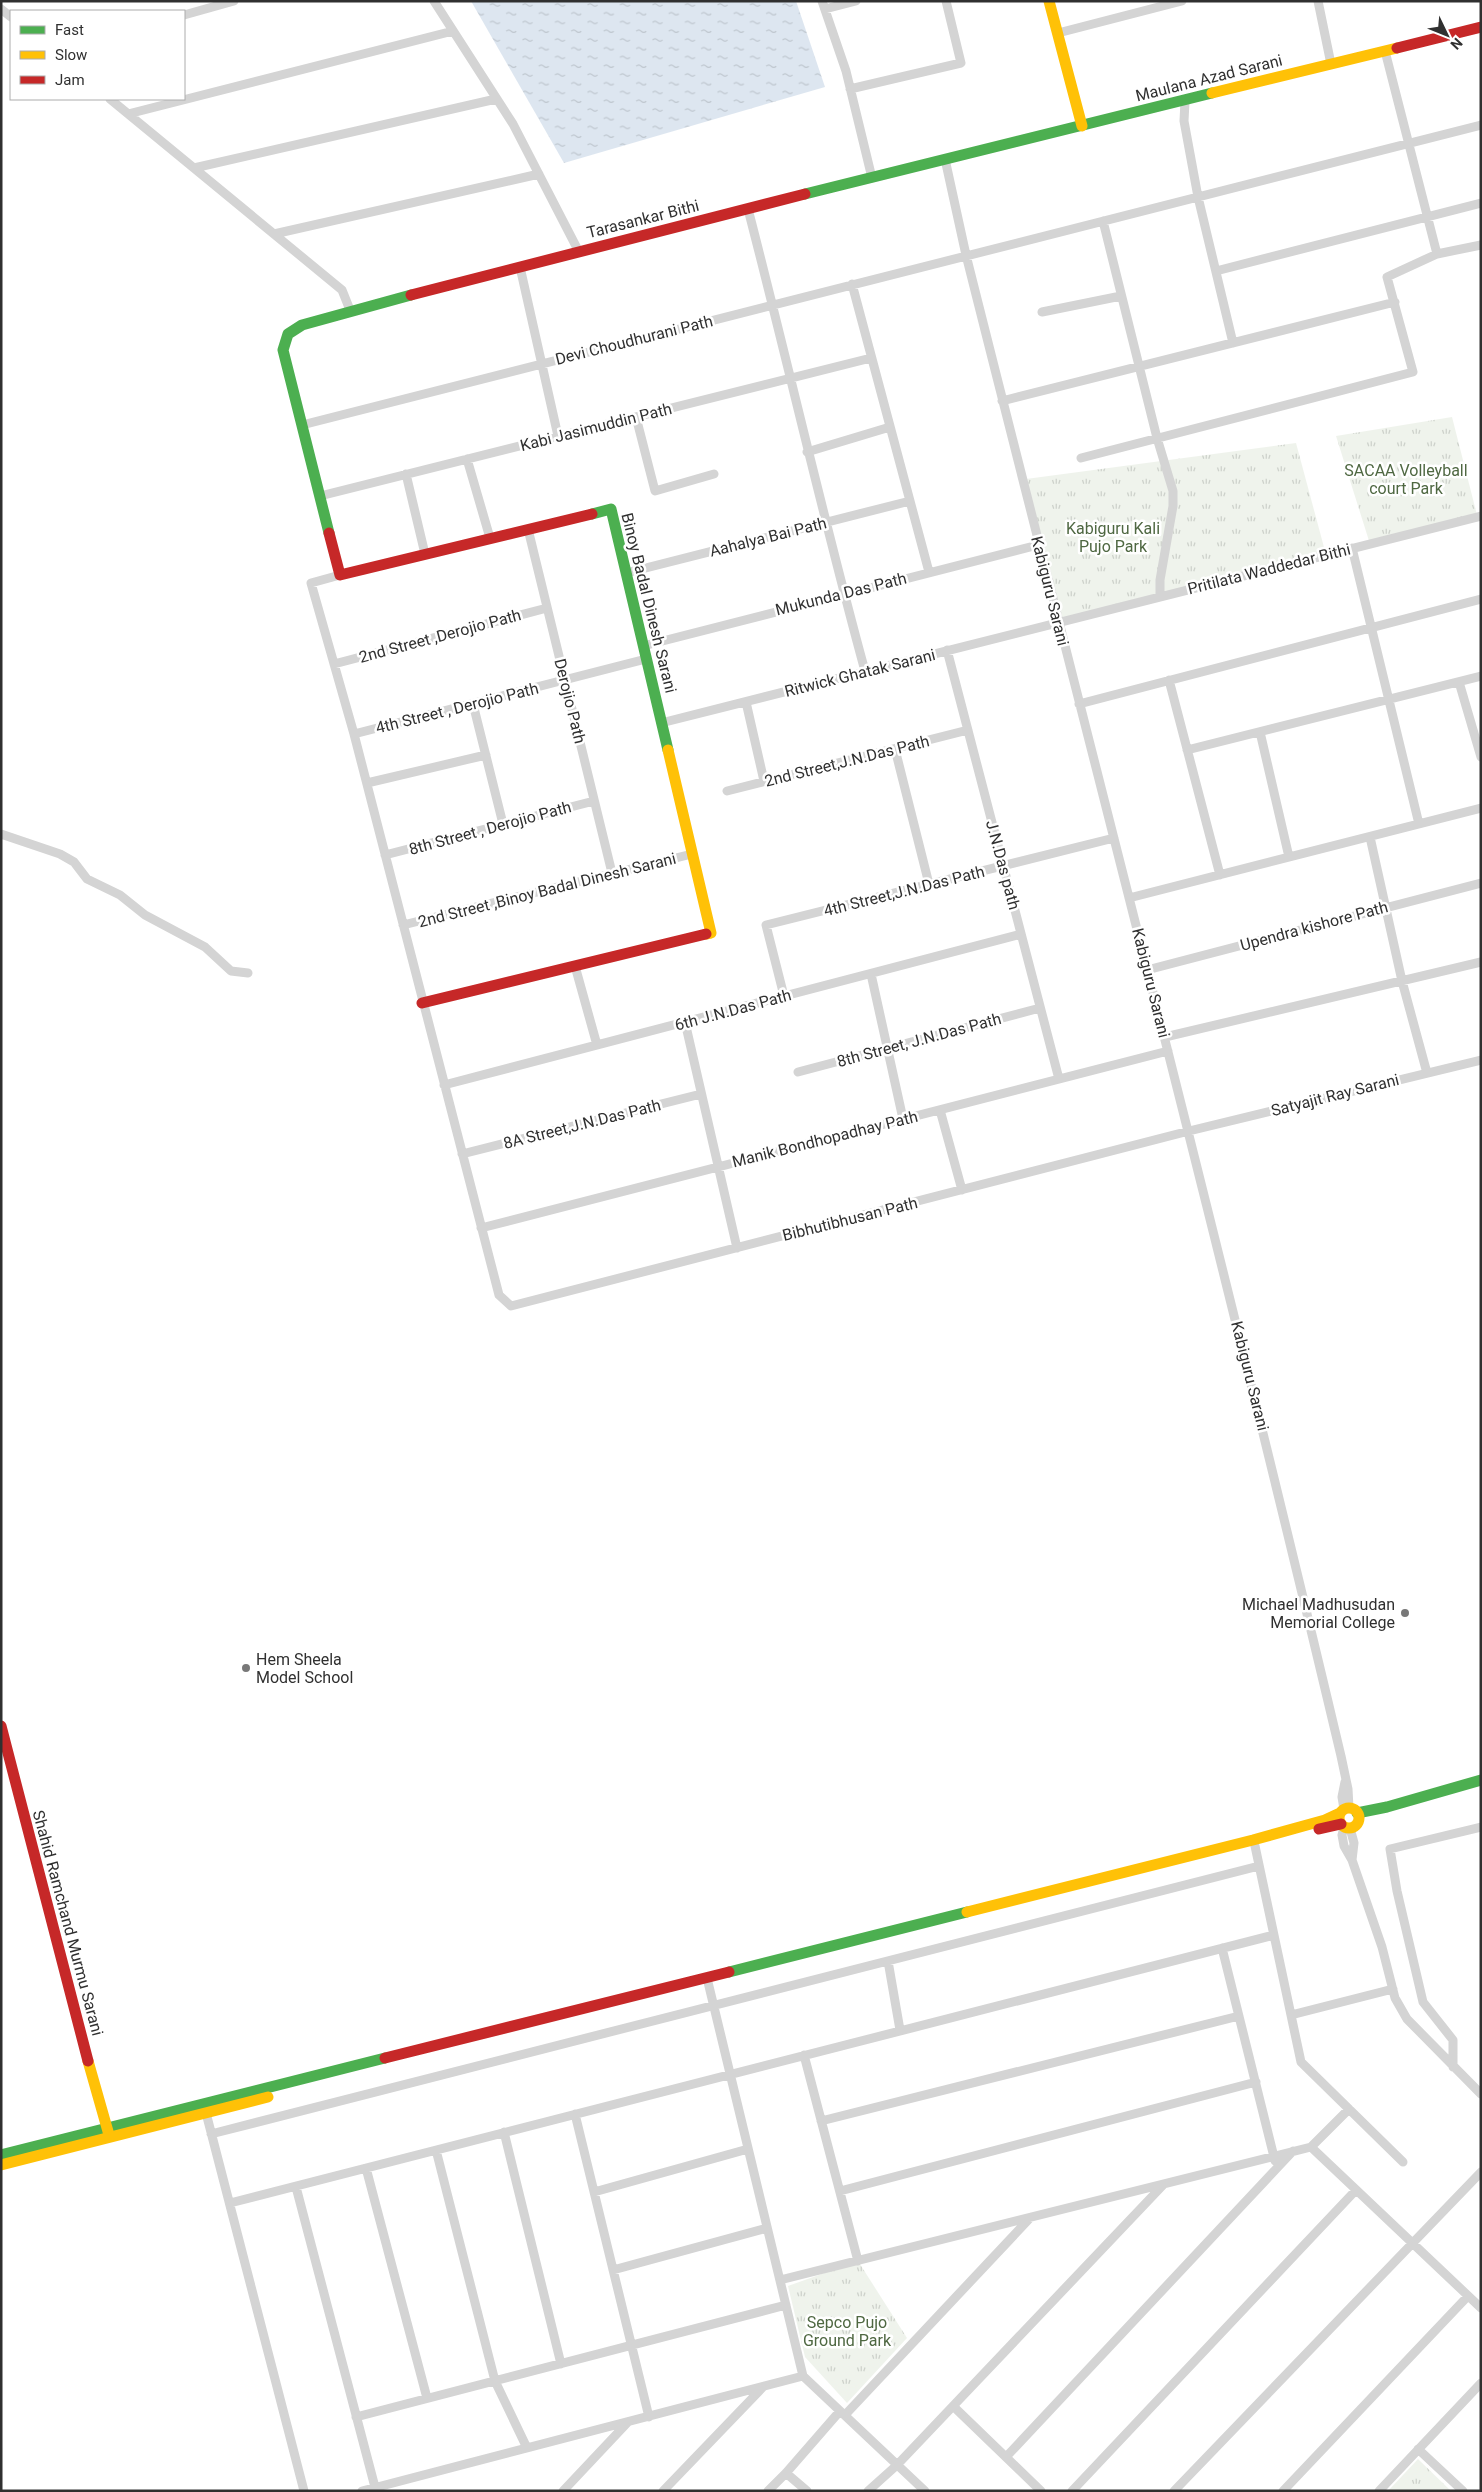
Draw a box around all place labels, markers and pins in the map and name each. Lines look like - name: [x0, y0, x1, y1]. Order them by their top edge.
- place label: Michael Madhusudan Memorial College: [1242, 1595, 1395, 1632]
- marker: Michael Madhusudan Memorial College: [1399, 1607, 1411, 1619]
- place label: Hem Sheela Model School: [256, 1650, 353, 1687]
- marker: Hem Sheela Model School: [240, 1662, 252, 1674]

